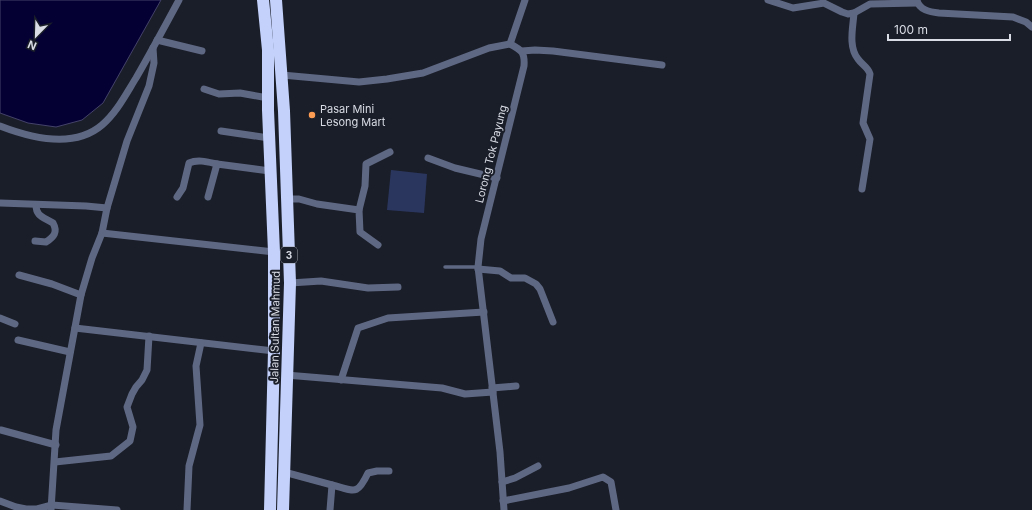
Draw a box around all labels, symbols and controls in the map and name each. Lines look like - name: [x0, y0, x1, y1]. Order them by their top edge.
- north arrow: [16, 16, 56, 56]
- scale bar: [888, 16, 1010, 42]
- text: 100 m: [894, 22, 928, 37]
- text: N: [25, 37, 39, 53]
- place label: Pasar Mini Lesong Mart: [320, 102, 386, 129]
- street label: Lorong Tok Payung: [472, 103, 510, 205]
- marker: Pasar Mini Lesong Mart: [307, 110, 317, 120]
- road number: 3: [281, 247, 297, 263]
- street label: Jalan Sultan Mahmud: [267, 271, 283, 383]

